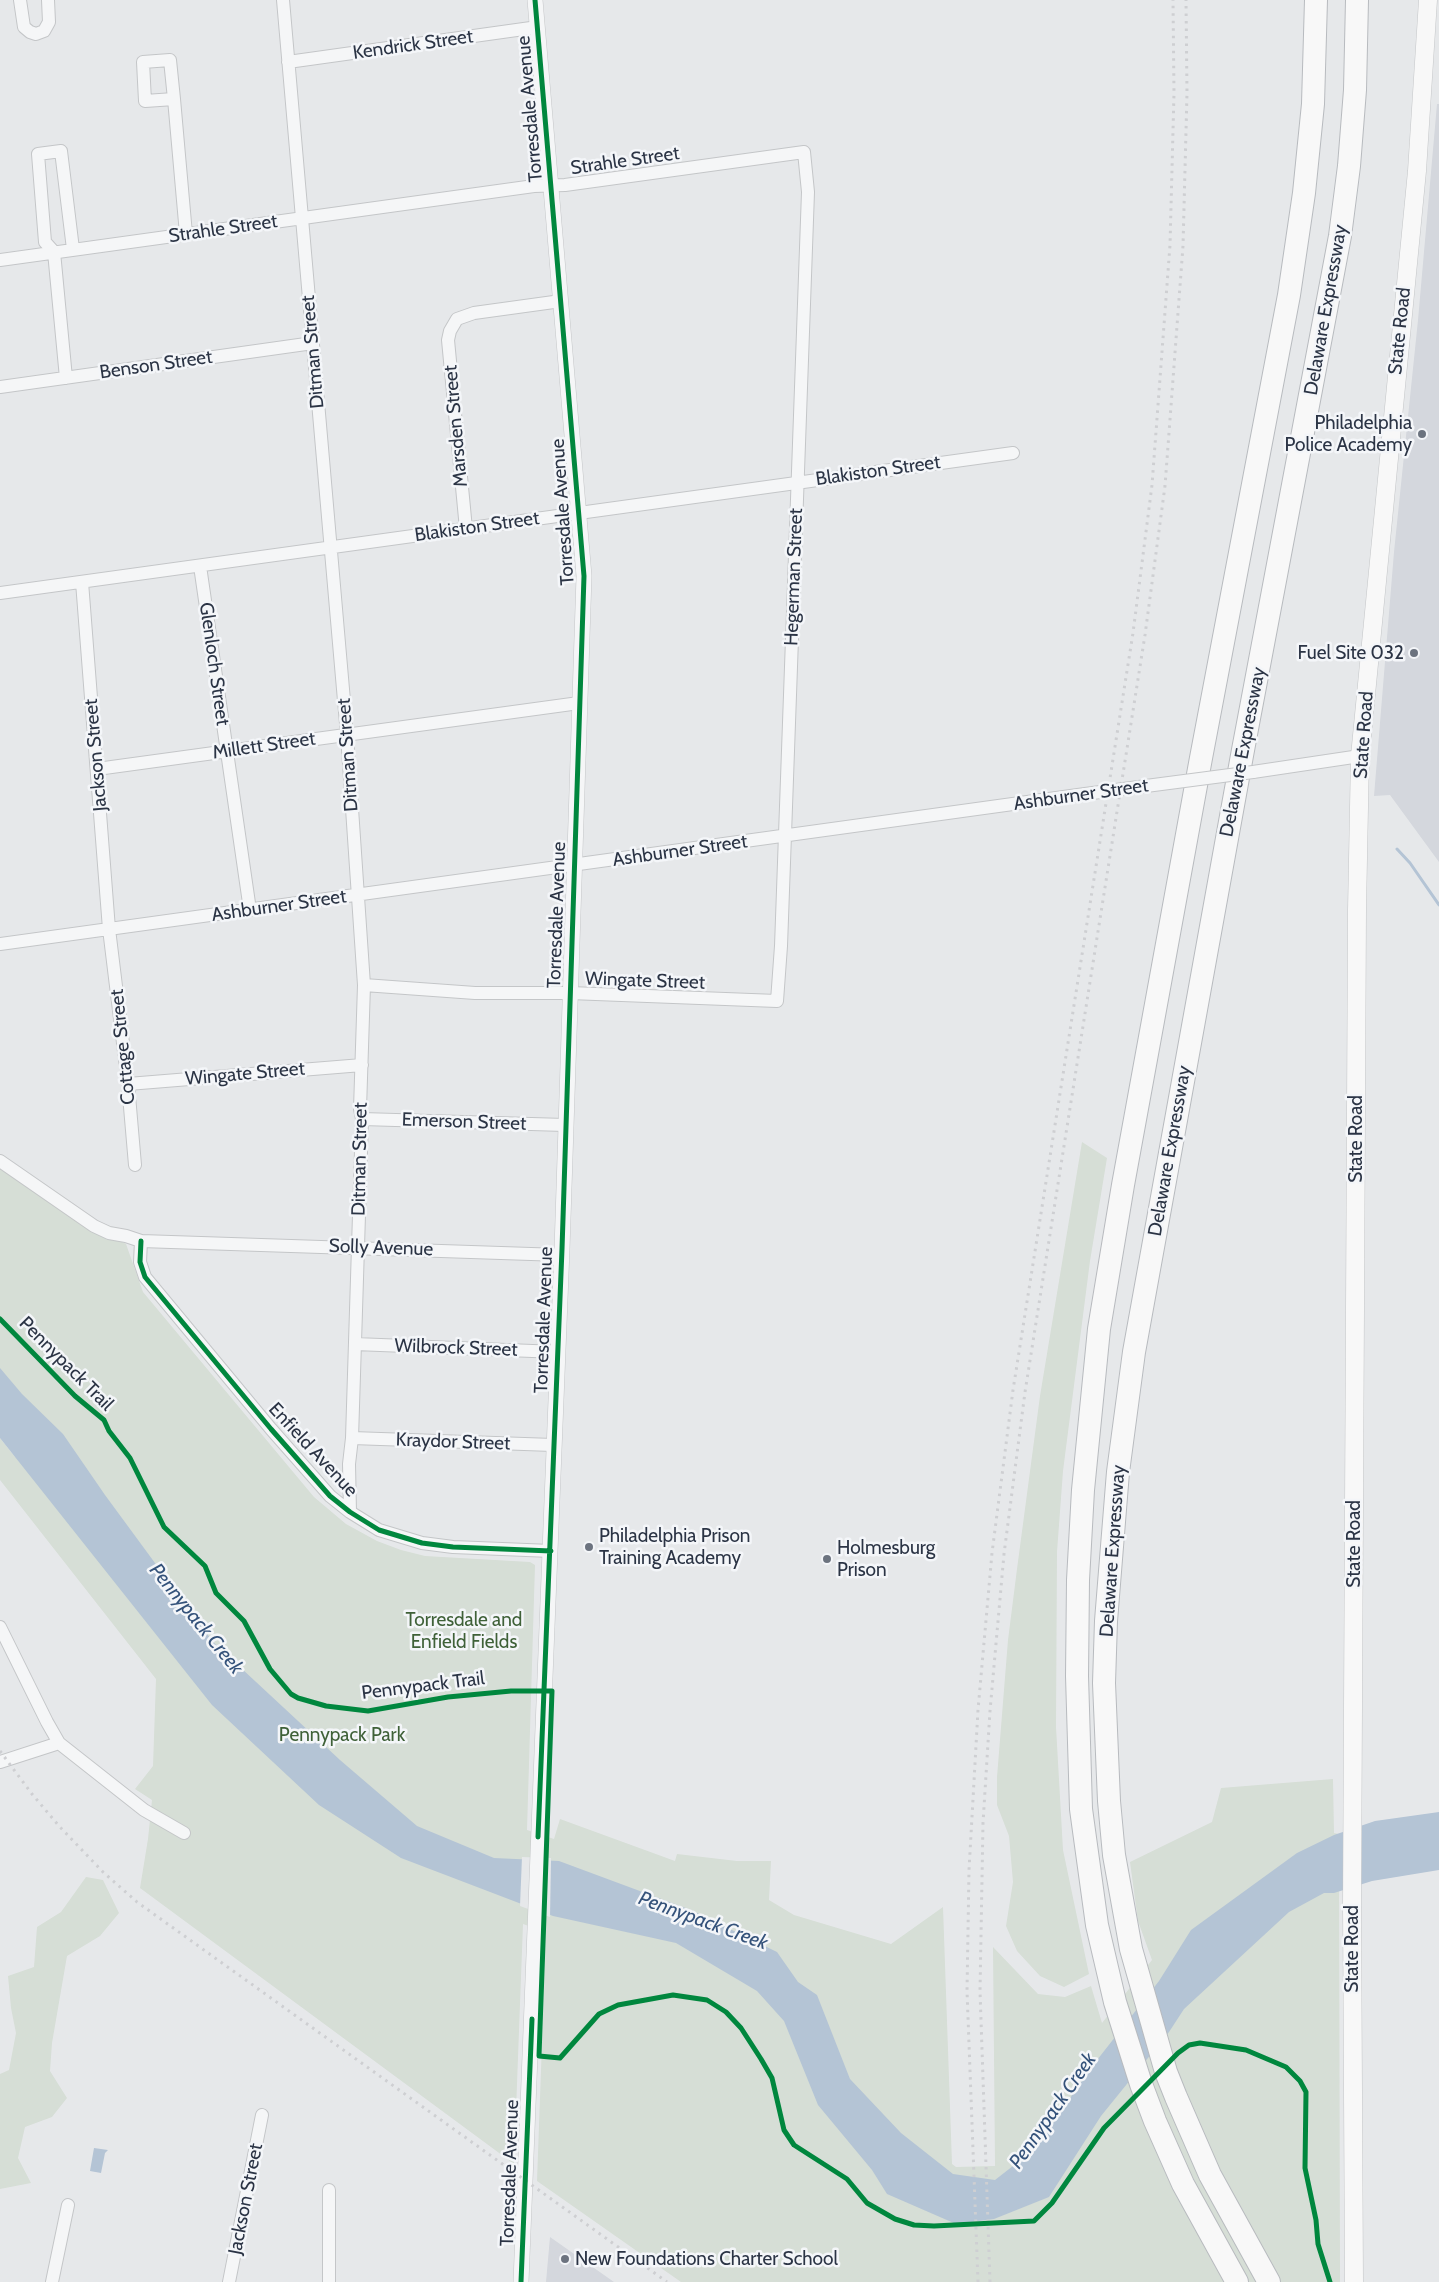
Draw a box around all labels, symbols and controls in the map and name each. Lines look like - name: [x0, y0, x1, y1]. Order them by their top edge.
- street label: Kendrick Street: [351, 25, 475, 65]
- street label: Torresdale Avenue: [512, 35, 548, 183]
- street label: Strahle Street: [569, 142, 681, 180]
- street label: Strahle Street: [167, 210, 279, 248]
- street label: Delaware Expressway: [1300, 223, 1352, 397]
- street label: State Road: [1384, 286, 1416, 376]
- street label: Ditman Street: [297, 294, 329, 410]
- street label: Benson Street: [98, 346, 214, 384]
- street label: Marsden Street: [439, 364, 473, 488]
- place label: Philadelphia Police Academy: [1284, 412, 1412, 456]
- marker: Philadelphia Police Academy: [1416, 428, 1428, 440]
- street label: Torresdale Avenue: [547, 438, 579, 586]
- street label: Blakiston Street: [814, 451, 942, 491]
- street label: Blakiston Street: [413, 507, 541, 547]
- street label: Hegerman Street: [780, 508, 808, 646]
- street label: Glenloch Street: [194, 601, 234, 727]
- place label: Fuel Site 032: [1298, 642, 1404, 664]
- marker: Fuel Site 032: [1408, 647, 1420, 659]
- street label: Delaware Expressway: [1215, 665, 1271, 839]
- street label: State Road: [1350, 690, 1378, 780]
- street label: Jackson Street: [80, 698, 112, 812]
- street label: Ditman Street: [333, 698, 363, 812]
- street label: Millett Street: [211, 727, 317, 765]
- street label: Ashburner Street: [1012, 774, 1150, 816]
- street label: Ashburner Street: [611, 830, 749, 872]
- street label: Torresdale Avenue: [543, 841, 571, 989]
- street label: Ashburner Street: [210, 885, 348, 927]
- street label: Wingate Street: [585, 968, 705, 994]
- street label: Cottage Street: [106, 988, 140, 1106]
- street label: Wingate Street: [184, 1057, 306, 1091]
- street label: Delaware Expressway: [1144, 1064, 1196, 1238]
- street label: State Road: [1345, 1095, 1367, 1183]
- street label: Ditman Street: [348, 1102, 372, 1216]
- street label: Emerson Street: [401, 1108, 527, 1136]
- street label: Solly Avenue: [328, 1235, 434, 1261]
- street label: Torresdale Avenue: [530, 1246, 558, 1394]
- street label: Pennypack Trail: [14, 1312, 118, 1416]
- street label: Wilbrock Street: [394, 1334, 518, 1362]
- street label: Enfield Avenue: [264, 1398, 362, 1502]
- street label: Kraydor Street: [395, 1429, 511, 1455]
- street label: Delaware Expressway: [1096, 1464, 1130, 1638]
- street label: State Road: [1343, 1500, 1365, 1588]
- place label: Philadelphia Prison Training Academy: [599, 1525, 750, 1569]
- place label: Holmesburg Prison: [837, 1537, 935, 1581]
- marker: Philadelphia Prison Training Academy: [583, 1541, 595, 1553]
- marker: Holmesburg Prison: [821, 1553, 833, 1565]
- water label: Pennypack Creek: [144, 1559, 248, 1679]
- park label: Torresdale and Enfield Fields: [406, 1609, 522, 1653]
- street label: Pennypack Trail: [360, 1667, 486, 1705]
- park label: Pennypack Park: [279, 1724, 405, 1746]
- water label: Pennypack Creek: [635, 1887, 771, 1955]
- street label: State Road: [1341, 1905, 1363, 1993]
- water label: Pennypack Creek: [1004, 2049, 1102, 2173]
- street label: Torresdale Avenue: [496, 2099, 524, 2247]
- street label: Jackson Street: [224, 2141, 268, 2257]
- place label: New Foundations Charter School: [575, 2248, 838, 2270]
- marker: New Foundations Charter School: [559, 2253, 571, 2265]

